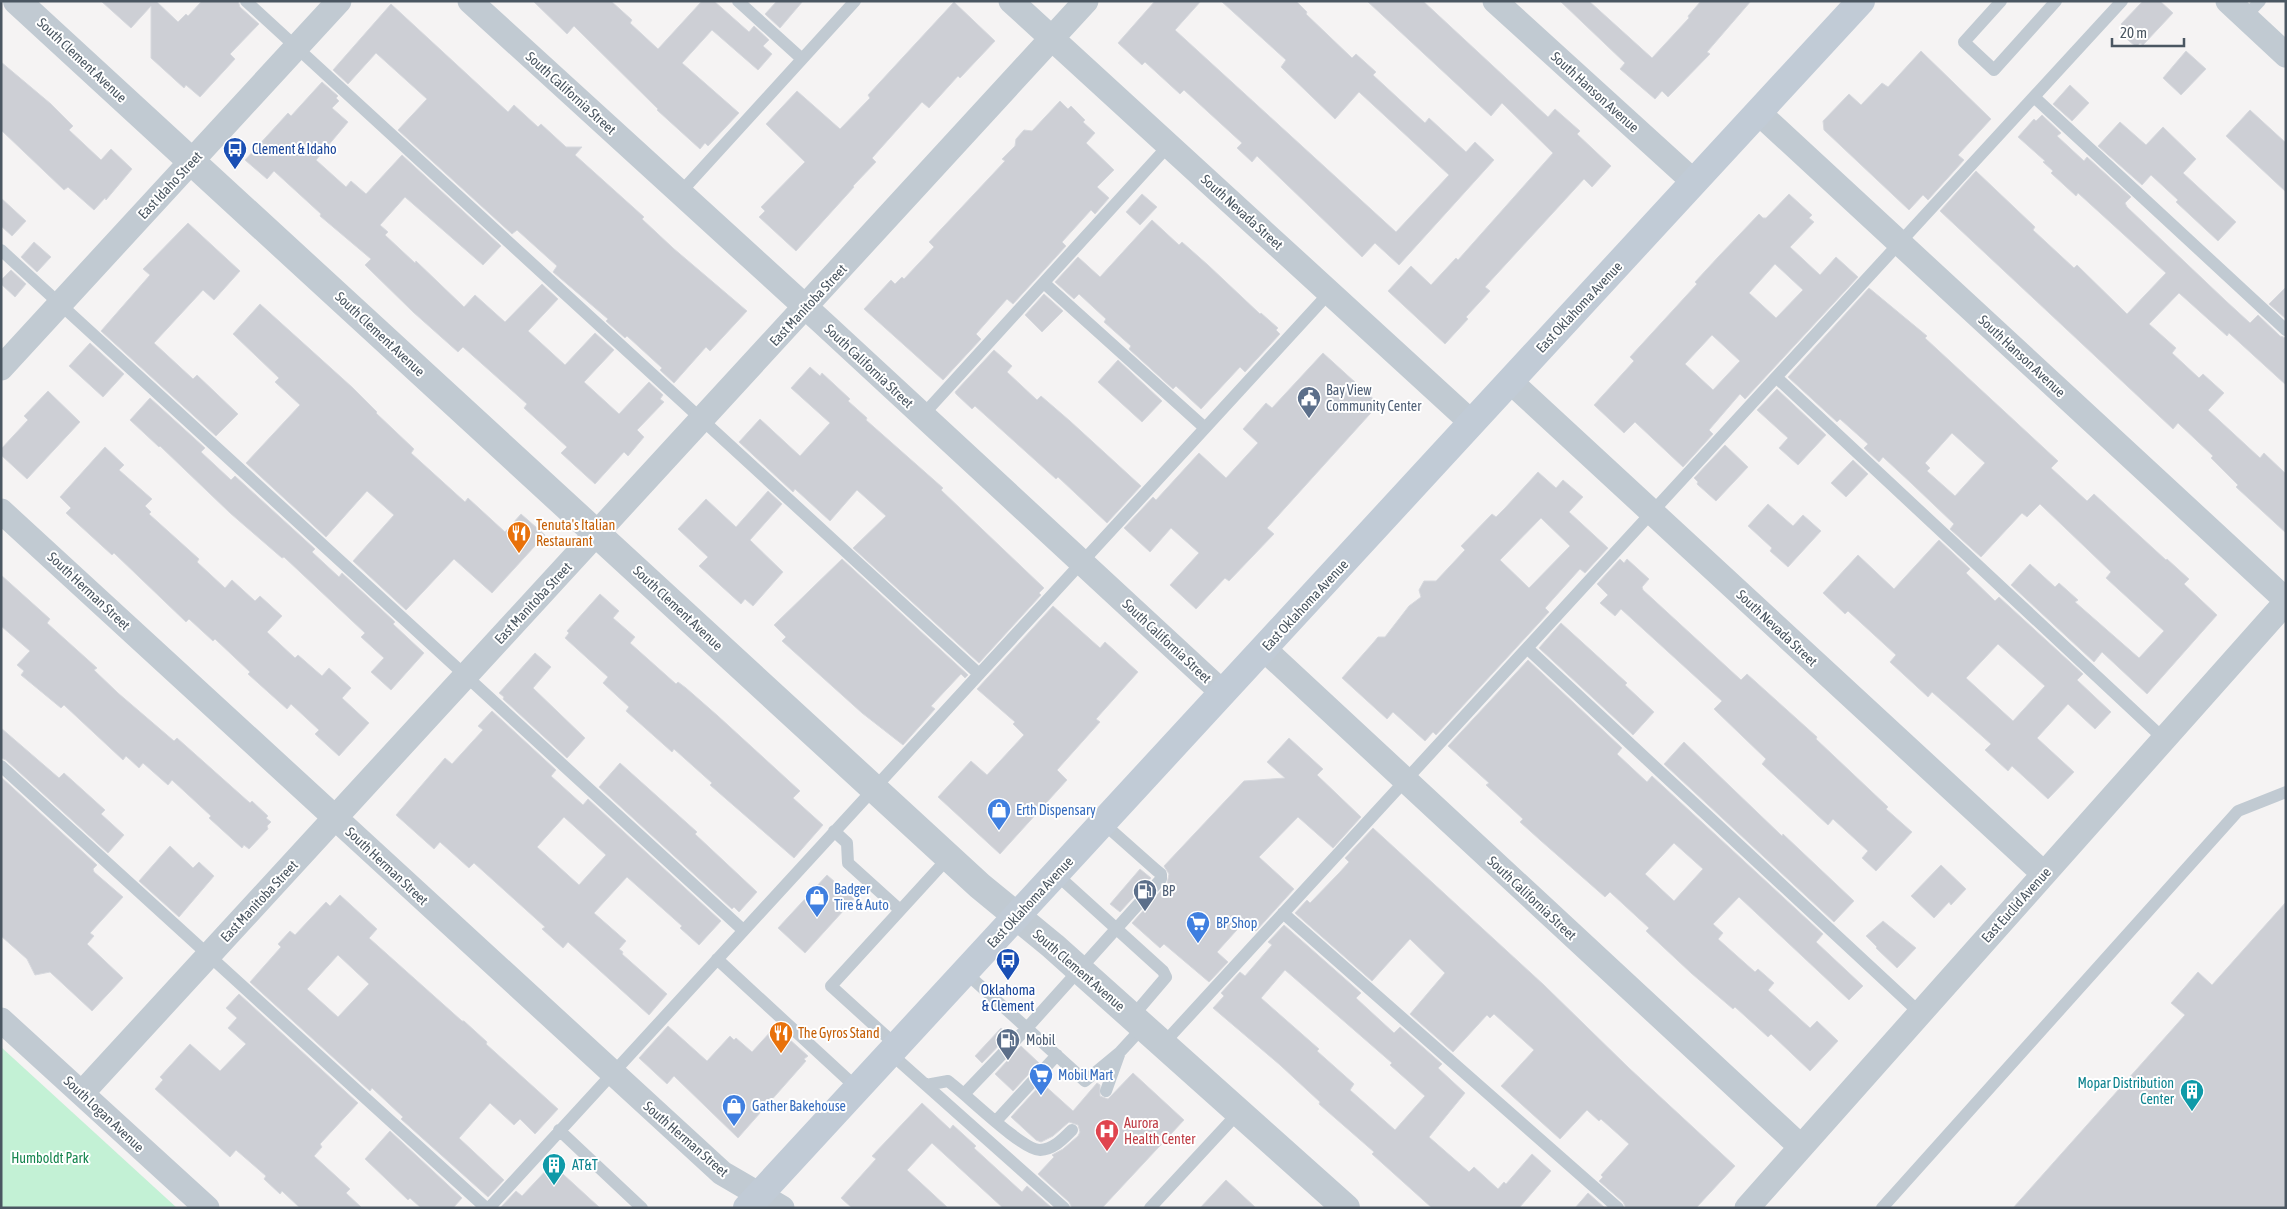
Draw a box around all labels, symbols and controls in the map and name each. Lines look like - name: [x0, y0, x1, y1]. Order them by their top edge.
- street label: South Clement Avenue: [34, 15, 130, 105]
- scale bar: [2112, 15, 2184, 47]
- text: 20 m: [2120, 24, 2147, 41]
- street label: South California Street: [523, 48, 619, 138]
- street label: South Hanson Avenue: [1548, 48, 1642, 136]
- bus stop icon: Clement & Idaho: [222, 136, 248, 170]
- place label: Clement & Idaho: [252, 141, 337, 157]
- street label: East Idaho Street: [135, 148, 205, 222]
- street label: South Nevada Street: [1198, 171, 1286, 253]
- street label: East Oklahoma Avenue: [1533, 258, 1625, 356]
- street label: East Manitoba Street: [766, 261, 850, 349]
- street label: South Clement Avenue: [332, 289, 428, 379]
- street label: South Hanson Avenue: [1975, 312, 2069, 400]
- street label: South California Street: [821, 321, 917, 411]
- place label: Bay View Community Center: [1326, 382, 1422, 414]
- public building icon: Bay View Community Center: [1296, 385, 1322, 419]
- place label: Tenuta's Italian Restaurant: [536, 517, 615, 549]
- restaurant icon: Tenuta's Italian Restaurant: [506, 520, 532, 554]
- street label: South Herman Street: [45, 549, 133, 633]
- street label: East Oklahoma Avenue: [1259, 556, 1351, 654]
- street label: East Manitoba Street: [491, 559, 575, 647]
- street label: South Clement Avenue: [630, 563, 726, 653]
- street label: South Nevada Street: [1733, 587, 1821, 669]
- street label: South California Street: [1119, 596, 1215, 686]
- shop icon: Erth Dispensary: [986, 797, 1012, 831]
- place label: Erth Dispensary: [1016, 802, 1096, 818]
- street label: South Herman Street: [343, 824, 431, 908]
- street label: East Oklahoma Avenue: [984, 853, 1076, 951]
- street label: South California Street: [1484, 853, 1580, 943]
- street label: East Manitoba Street: [217, 857, 301, 945]
- street label: East Euclid Avenue: [1978, 864, 2054, 946]
- fuel station icon: BP: [1132, 878, 1158, 912]
- place label: Badger Tire & Auto: [834, 881, 889, 913]
- place label: BP: [1162, 883, 1176, 899]
- shop icon: Badger Tire & Auto: [804, 884, 830, 918]
- supermarket icon: BP Shop: [1185, 910, 1211, 944]
- place label: BP Shop: [1216, 915, 1258, 931]
- street label: South Clement Avenue: [1030, 926, 1128, 1014]
- bus stop icon: Oklahoma & Clement: [995, 947, 1021, 981]
- place label: Oklahoma & Clement: [981, 982, 1035, 1014]
- restaurant icon: The Gyros Stand: [768, 1020, 794, 1054]
- place label: The Gyros Stand: [798, 1025, 880, 1041]
- fuel station icon: Mobil: [995, 1027, 1021, 1061]
- place label: Mobil: [1026, 1032, 1056, 1048]
- supermarket icon: Mobil Mart: [1028, 1062, 1054, 1096]
- place label: Mobil Mart: [1058, 1067, 1113, 1083]
- street label: South Logan Avenue: [61, 1073, 147, 1155]
- place label: Mopar Distribution Center: [2077, 1075, 2175, 1107]
- building icon: Mopar Distribution Center: [2179, 1078, 2205, 1112]
- shop icon: Gather Bakehouse: [721, 1093, 747, 1127]
- street label: South Herman Street: [641, 1098, 731, 1180]
- place label: Gather Bakehouse: [752, 1098, 846, 1114]
- place label: Aurora Health Center: [1124, 1115, 1196, 1147]
- hospital icon: Aurora Health Center: [1094, 1118, 1120, 1152]
- park label: Humboldt Park: [11, 1150, 89, 1166]
- building icon: AT&T: [541, 1152, 567, 1186]
- place label: AT&T: [572, 1157, 598, 1173]

